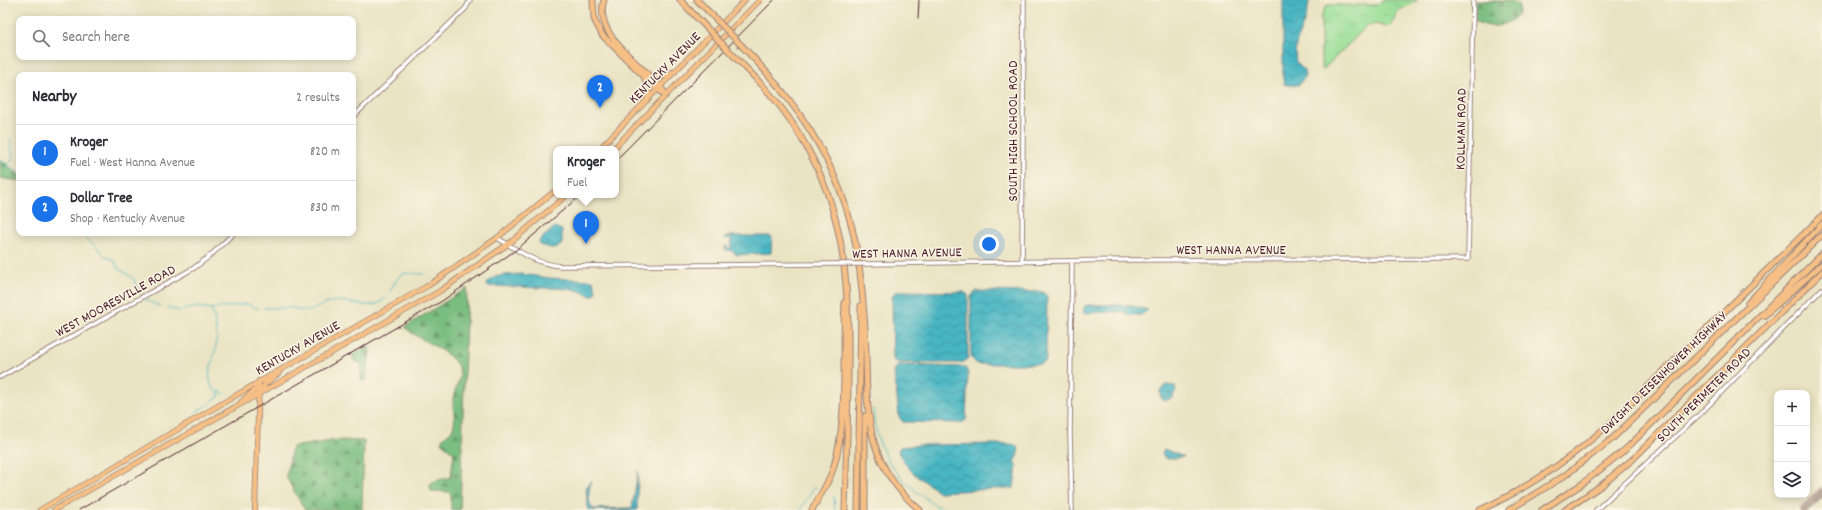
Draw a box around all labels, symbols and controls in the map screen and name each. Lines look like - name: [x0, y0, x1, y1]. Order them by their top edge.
- search box: [16, 16, 356, 60]
- icon: search: [30, 27, 52, 49]
- text: Search here: [62, 27, 130, 49]
- street label: KENTUCKY AVENUE: [625, 27, 706, 109]
- street label: SOUTH HIGH SCHOOL ROAD: [1004, 61, 1024, 201]
- pin: 2: [587, 75, 613, 108]
- text: Nearby: [32, 86, 76, 110]
- street label: KOLLMAN ROAD: [1451, 88, 1473, 170]
- text: 2 results: [296, 89, 340, 108]
- text: Kroger: [70, 132, 108, 154]
- text: 1: [44, 143, 46, 162]
- text: 820 m: [310, 143, 340, 162]
- popup: [553, 146, 619, 198]
- text: Kroger: [567, 152, 605, 174]
- text: Fuel · West Hanna Avenue: [70, 154, 195, 173]
- text: Fuel: [567, 174, 587, 193]
- text: Dollar Tree: [70, 188, 132, 210]
- text: 2: [42, 199, 48, 218]
- text: 830 m: [310, 199, 340, 218]
- text: Shop · Kentucky Avenue: [70, 210, 185, 229]
- pin: 1: [573, 211, 599, 244]
- your location: [979, 234, 999, 254]
- street label: WEST HANNA AVENUE: [1176, 241, 1286, 261]
- street label: WEST HANNA AVENUE: [852, 243, 963, 265]
- street label: WEST MOORESVILLE ROAD: [52, 260, 180, 343]
- street label: DWIGHT D EISENHOWER HIGHWAY: [1597, 307, 1733, 439]
- street label: KENTUCKY AVENUE: [252, 316, 344, 381]
- street label: SOUTH PERIMETER ROAD: [1652, 343, 1756, 447]
- map controls: [1774, 390, 1810, 498]
- button: +: [1774, 390, 1810, 426]
- button: −: [1774, 426, 1810, 462]
- button: layers: [1774, 462, 1810, 498]

